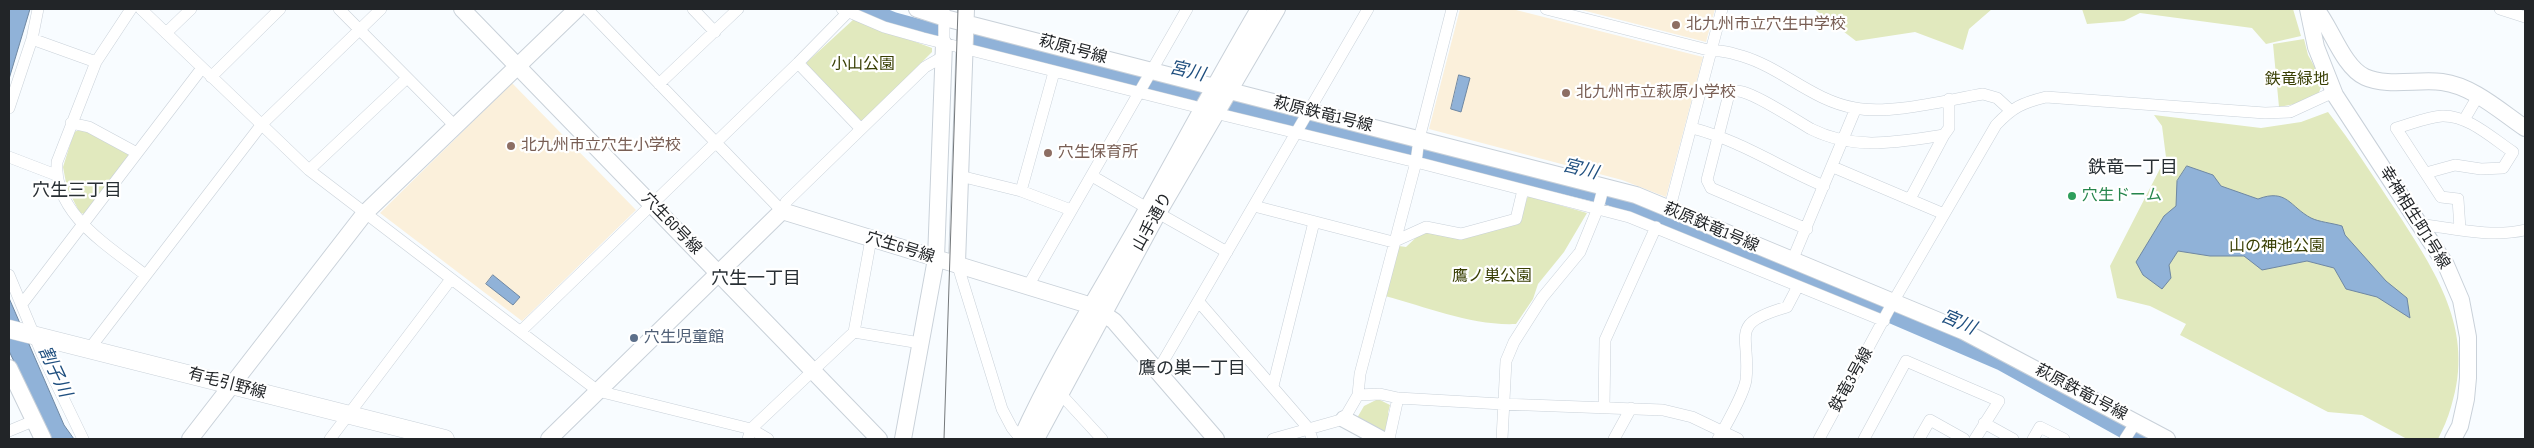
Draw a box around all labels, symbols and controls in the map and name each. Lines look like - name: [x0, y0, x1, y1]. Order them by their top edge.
- place label: 北九州市立穴生中学校: [1686, 15, 1846, 35]
- marker: 北九州市立穴生中学校: [1670, 19, 1682, 31]
- street label: 萩原1号線: [1037, 32, 1109, 68]
- park label: 小山公園: [831, 55, 895, 75]
- water label: 宮川: [1167, 57, 1207, 87]
- park label: 鉄竜緑地: [2265, 70, 2329, 90]
- place label: 北九州市立萩原小学校: [1576, 83, 1736, 103]
- marker: 北九州市立萩原小学校: [1560, 87, 1572, 99]
- street label: 萩原鉄竜1号線: [1271, 93, 1375, 137]
- place label: 北九州市立穴生小学校: [521, 136, 681, 156]
- marker: 北九州市立穴生小学校: [505, 140, 517, 152]
- place label: 穴生保育所: [1058, 143, 1138, 163]
- marker: 穴生保育所: [1042, 147, 1054, 159]
- water label: 宮川: [1560, 155, 1600, 185]
- district label: 鉄竜一丁目: [2088, 157, 2178, 179]
- street label: 幸神相生町1号線: [2375, 163, 2453, 273]
- district label: 穴生三丁目: [32, 180, 122, 202]
- place label: 穴生ドーム: [2082, 186, 2162, 206]
- street label: 穴生60号線: [637, 189, 705, 259]
- street label: 山手通り: [1129, 189, 1177, 255]
- marker: 穴生ドーム: [2066, 190, 2078, 202]
- street label: 萩原鉄竜1号線: [1660, 199, 1762, 257]
- street label: 穴生6号線: [863, 228, 937, 268]
- park label: 山の神池公園: [2229, 237, 2325, 257]
- park label: 鷹ノ巣公園: [1452, 267, 1532, 287]
- district label: 穴生一丁目: [711, 268, 801, 290]
- water label: 宮川: [1937, 306, 1979, 340]
- place label: 穴生児童館: [644, 328, 724, 348]
- marker: 穴生児童館: [628, 332, 640, 344]
- water label: 割子川: [33, 343, 75, 401]
- street label: 鉄竜3号線: [1826, 344, 1878, 416]
- district label: 鷹の巣一丁目: [1138, 358, 1246, 380]
- street label: 萩原鉄竜1号線: [2032, 361, 2130, 425]
- street label: 有毛引野線: [186, 364, 268, 404]

